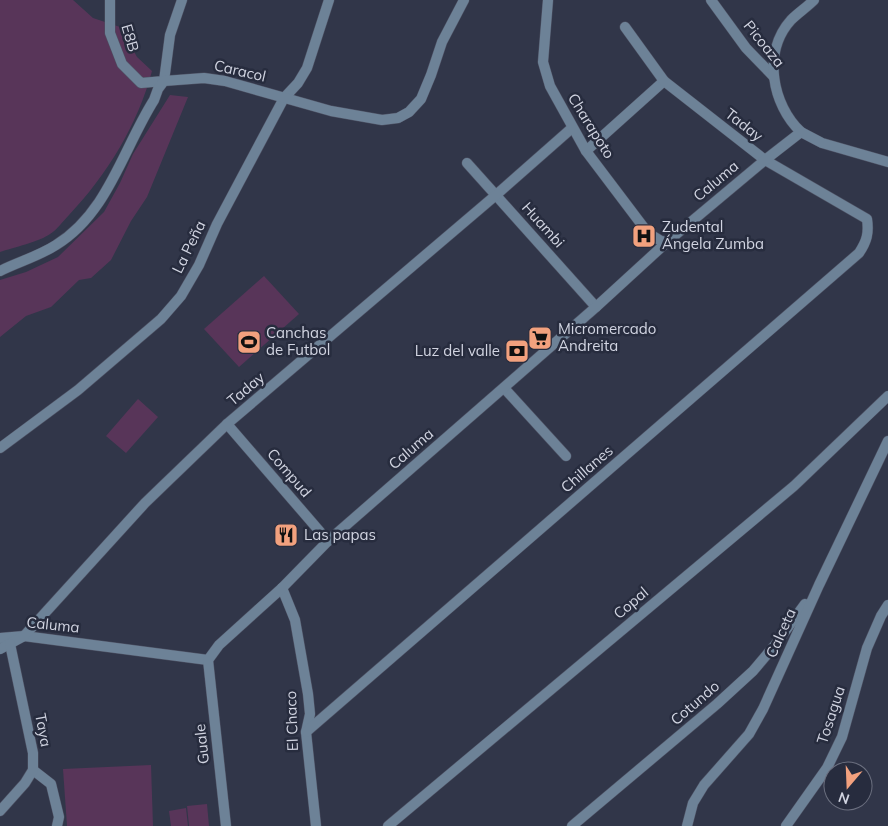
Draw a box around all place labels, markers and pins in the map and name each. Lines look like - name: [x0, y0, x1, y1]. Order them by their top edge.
- place label: Zudental Ángela Zumba: [662, 217, 764, 253]
- hospital icon: Zudental Ángela Zumba: [631, 223, 657, 249]
- place label: Micromercado Andreita: [558, 319, 656, 355]
- place label: Canchas de Futbol: [266, 323, 330, 359]
- supermarket icon: Micromercado Andreita: [527, 325, 553, 351]
- sports icon: Canchas de Futbol: [236, 329, 262, 355]
- bank icon: Luz del valle: [504, 338, 530, 364]
- place label: Luz del valle: [415, 341, 500, 360]
- restaurant icon: Las papas: [273, 522, 299, 548]
- place label: Las papas: [304, 525, 376, 544]

